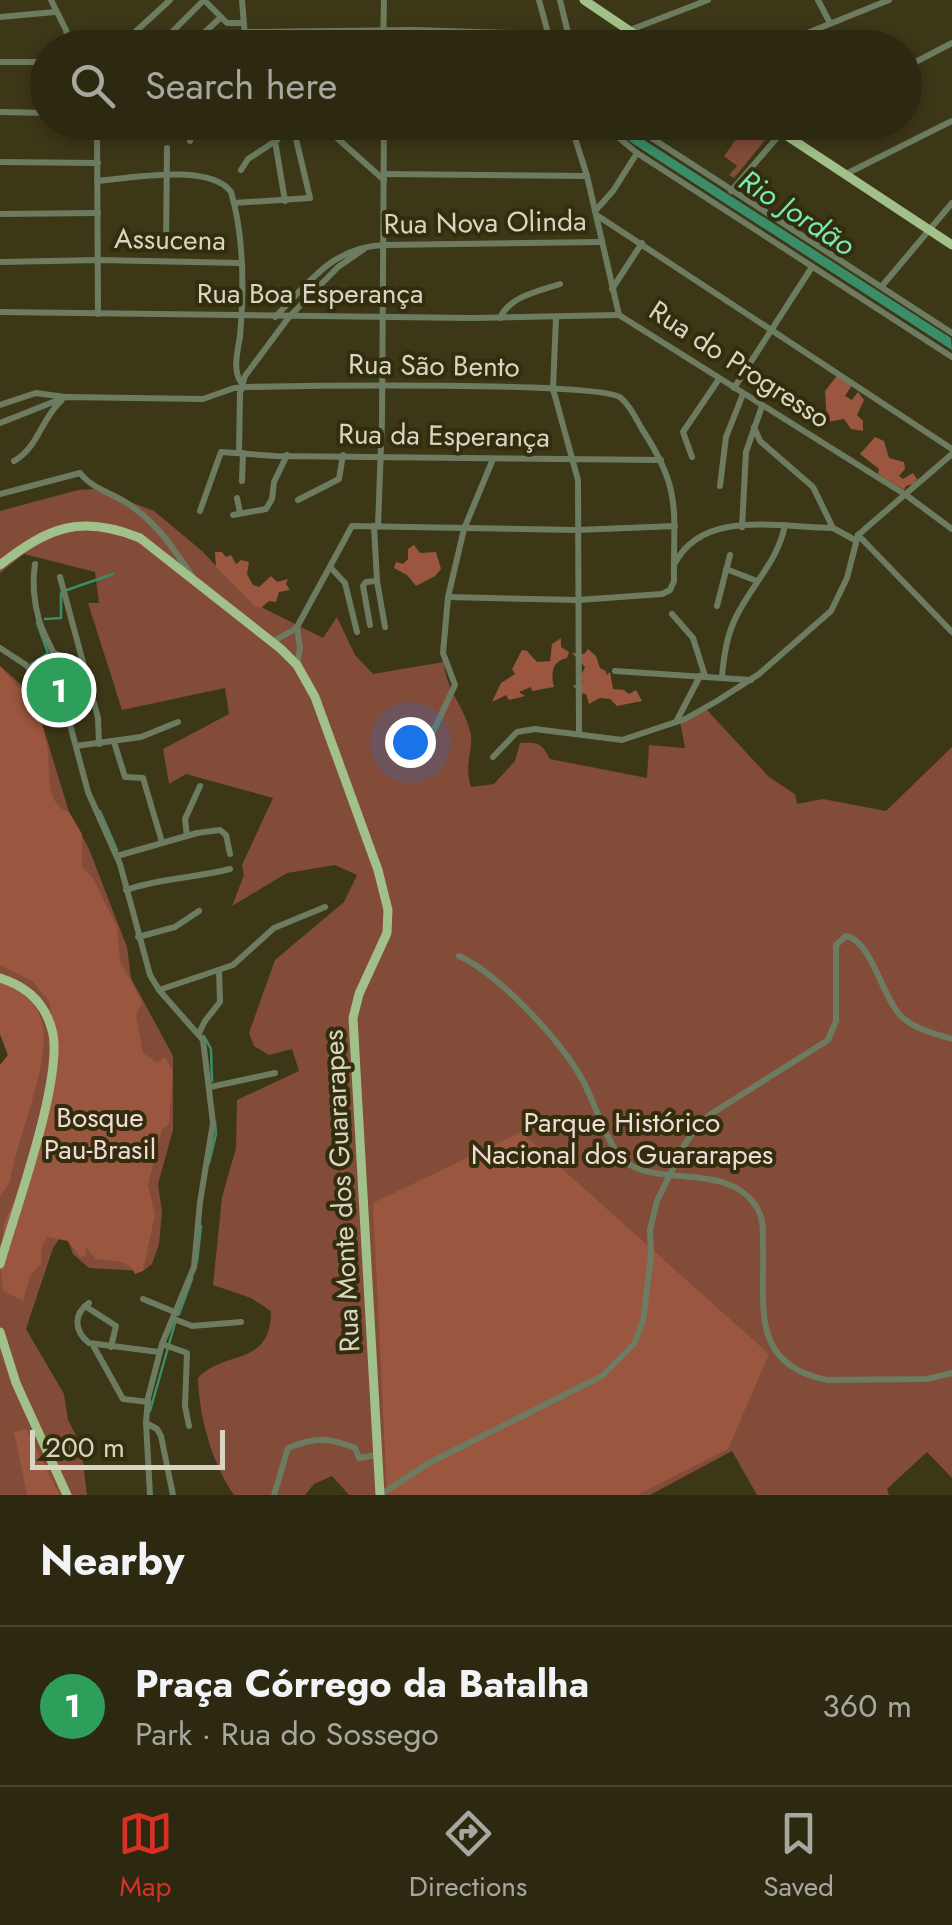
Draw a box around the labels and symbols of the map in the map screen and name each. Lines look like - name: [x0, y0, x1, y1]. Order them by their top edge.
- water label: Rio Jordão: [731, 159, 864, 266]
- street label: Rua Nova Olinda: [383, 200, 587, 245]
- street label: Assucena: [114, 218, 226, 261]
- street label: Rua Boa Esperança: [197, 273, 423, 314]
- street label: Rua do Progresso: [641, 290, 838, 438]
- street label: Rua São Bento: [348, 344, 520, 387]
- street label: Rua da Esperança: [338, 413, 550, 458]
- pin: 1: [27, 652, 92, 728]
- your location: [385, 717, 436, 768]
- street label: Rua Monte dos Guararapes: [313, 1029, 370, 1353]
- park label: Bosque Pau-Brasil: [44, 1097, 156, 1170]
- park label: Parque Histórico Nacional dos Guararapes: [471, 1102, 773, 1175]
- scale bar: [30, 1425, 225, 1470]

